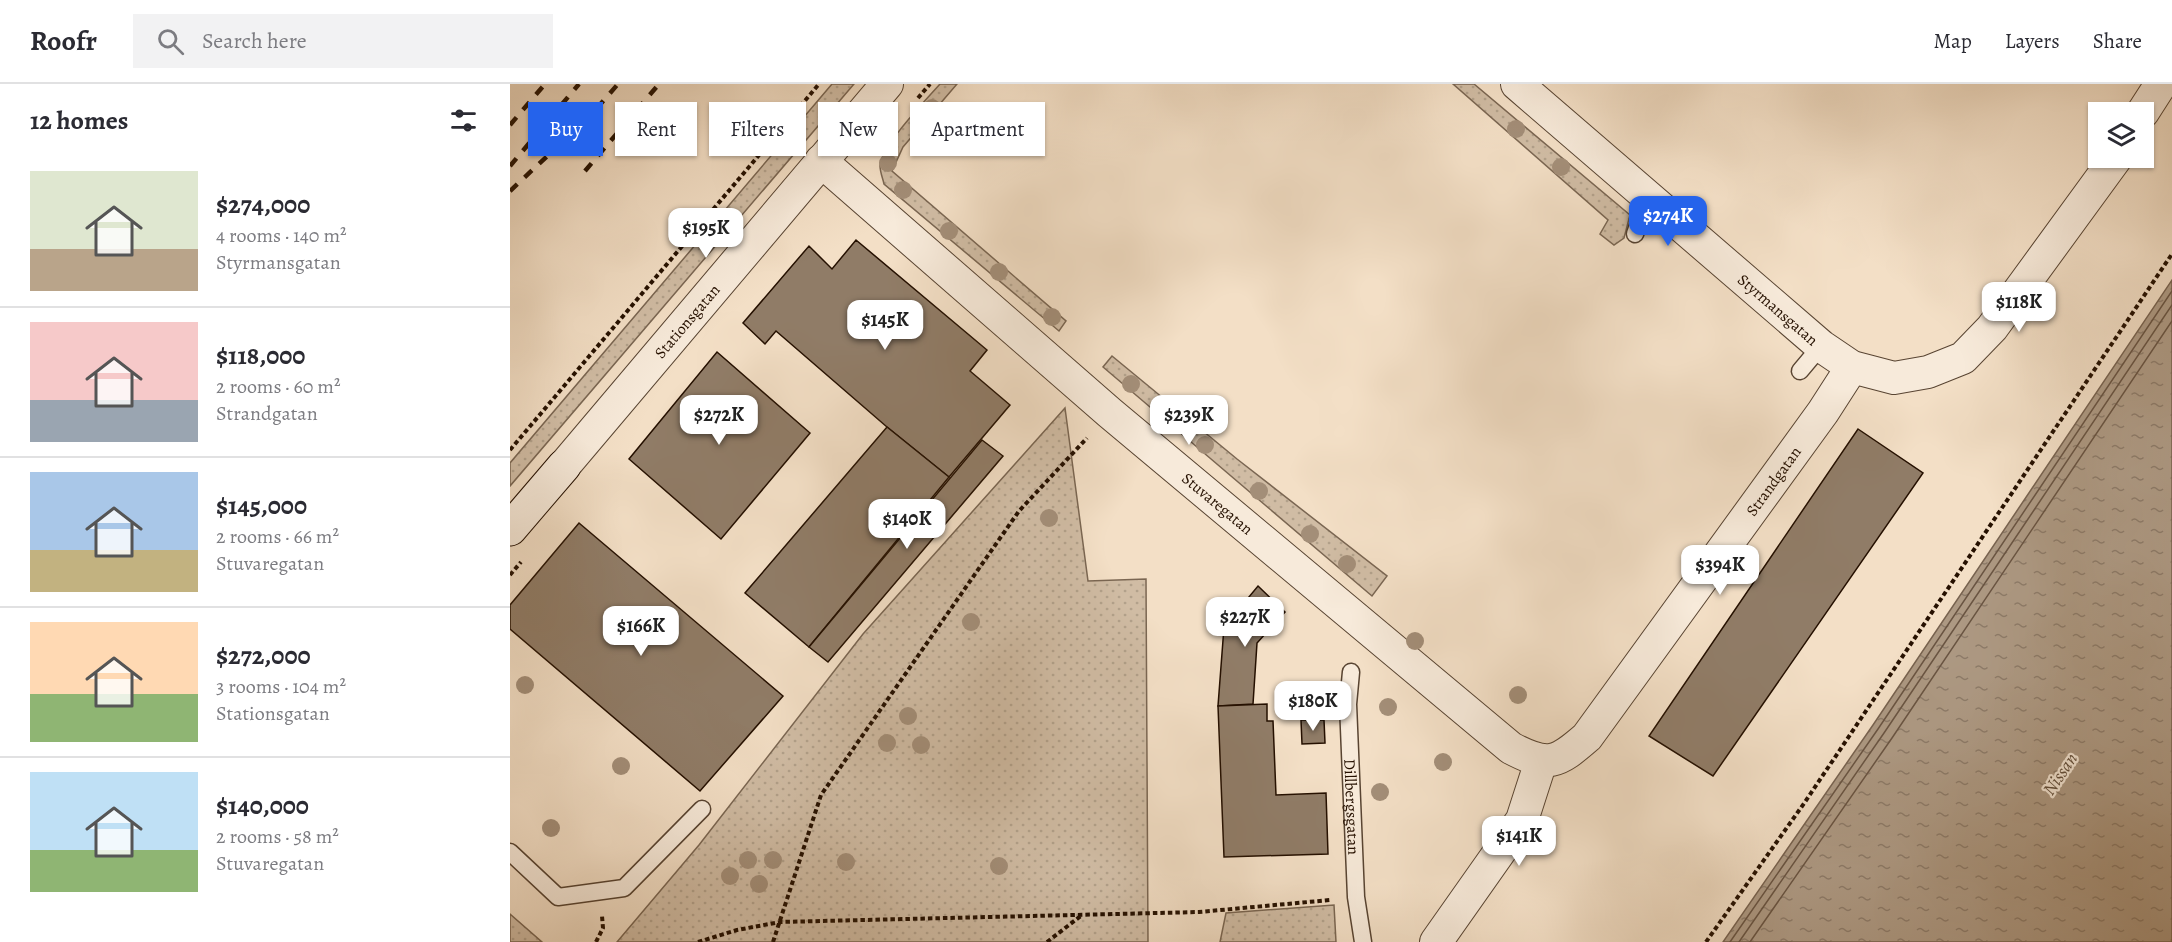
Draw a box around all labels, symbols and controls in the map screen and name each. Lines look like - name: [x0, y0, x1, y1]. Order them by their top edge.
- search box: [133, 14, 553, 68]
- text: Roofr: [30, 22, 97, 60]
- icon: search: [154, 25, 187, 58]
- text: Search here: [202, 26, 307, 56]
- text: Map: [1933, 27, 1972, 55]
- text: Layers: [2005, 27, 2060, 55]
- text: Share: [2093, 27, 2142, 55]
- chip: Buy: [528, 102, 603, 156]
- chip: Rent: [615, 102, 697, 156]
- chip: Filters: [709, 102, 806, 156]
- chip: New: [818, 102, 898, 156]
- chip: Apartment: [910, 102, 1045, 156]
- map controls: [2088, 102, 2154, 168]
- button: layers: [2088, 102, 2154, 168]
- text: 12 homes: [30, 103, 128, 138]
- icon: filters: [447, 104, 480, 137]
- text: $274,000: [216, 187, 310, 222]
- icon: home: [78, 195, 150, 267]
- pin: $274K: [1626, 196, 1710, 247]
- text: $274K: [1643, 202, 1693, 229]
- pin: $195K: [664, 208, 748, 259]
- text: $195K: [682, 214, 730, 241]
- text: 4 rooms · 140 m²: [216, 222, 347, 249]
- text: Styrmansgatan: [216, 249, 341, 276]
- street label: Styrmansgatan: [1733, 269, 1823, 351]
- street label: Stationsgatan: [650, 280, 725, 363]
- pin: $118K: [1977, 282, 2061, 333]
- text: $118K: [1996, 288, 2042, 315]
- pin: $145K: [843, 300, 927, 351]
- text: $145K: [861, 306, 909, 333]
- text: $118,000: [216, 338, 305, 373]
- icon: home: [78, 346, 150, 418]
- text: 2 rooms · 60 m²: [216, 373, 340, 400]
- pin: $272K: [677, 395, 761, 446]
- pin: $239K: [1147, 395, 1231, 446]
- text: Strandgatan: [216, 400, 318, 427]
- text: $272K: [694, 401, 744, 428]
- text: $239K: [1164, 401, 1214, 428]
- street label: Strandgatan: [1741, 442, 1807, 521]
- street label: Stuvaregatan: [1177, 468, 1258, 540]
- text: $145,000: [216, 488, 307, 523]
- icon: home: [78, 496, 150, 568]
- pin: $140K: [865, 499, 949, 550]
- text: $140K: [882, 505, 932, 532]
- text: 2 rooms · 66 m²: [216, 523, 339, 550]
- pin: $394K: [1678, 545, 1762, 596]
- text: Stuvaregatan: [216, 550, 324, 577]
- text: $394K: [1695, 551, 1745, 578]
- pin: $227K: [1203, 597, 1287, 648]
- text: $227K: [1220, 603, 1270, 630]
- pin: $166K: [599, 606, 683, 657]
- text: $166K: [617, 612, 665, 639]
- text: $272,000: [216, 638, 311, 673]
- icon: home: [78, 646, 150, 718]
- text: 3 rooms · 104 m²: [216, 673, 346, 700]
- pin: $180K: [1271, 681, 1355, 732]
- text: $180K: [1288, 687, 1338, 714]
- text: Stationsgatan: [216, 700, 330, 727]
- water label: Nissan: [2037, 748, 2083, 800]
- street label: Dillbergsgatan: [1338, 758, 1364, 856]
- text: $140,000: [216, 788, 309, 823]
- icon: home: [78, 796, 150, 868]
- pin: $141K: [1477, 816, 1561, 867]
- text: $141K: [1496, 822, 1542, 849]
- text: 2 rooms · 58 m²: [216, 823, 339, 850]
- text: Stuvaregatan: [216, 850, 324, 877]

